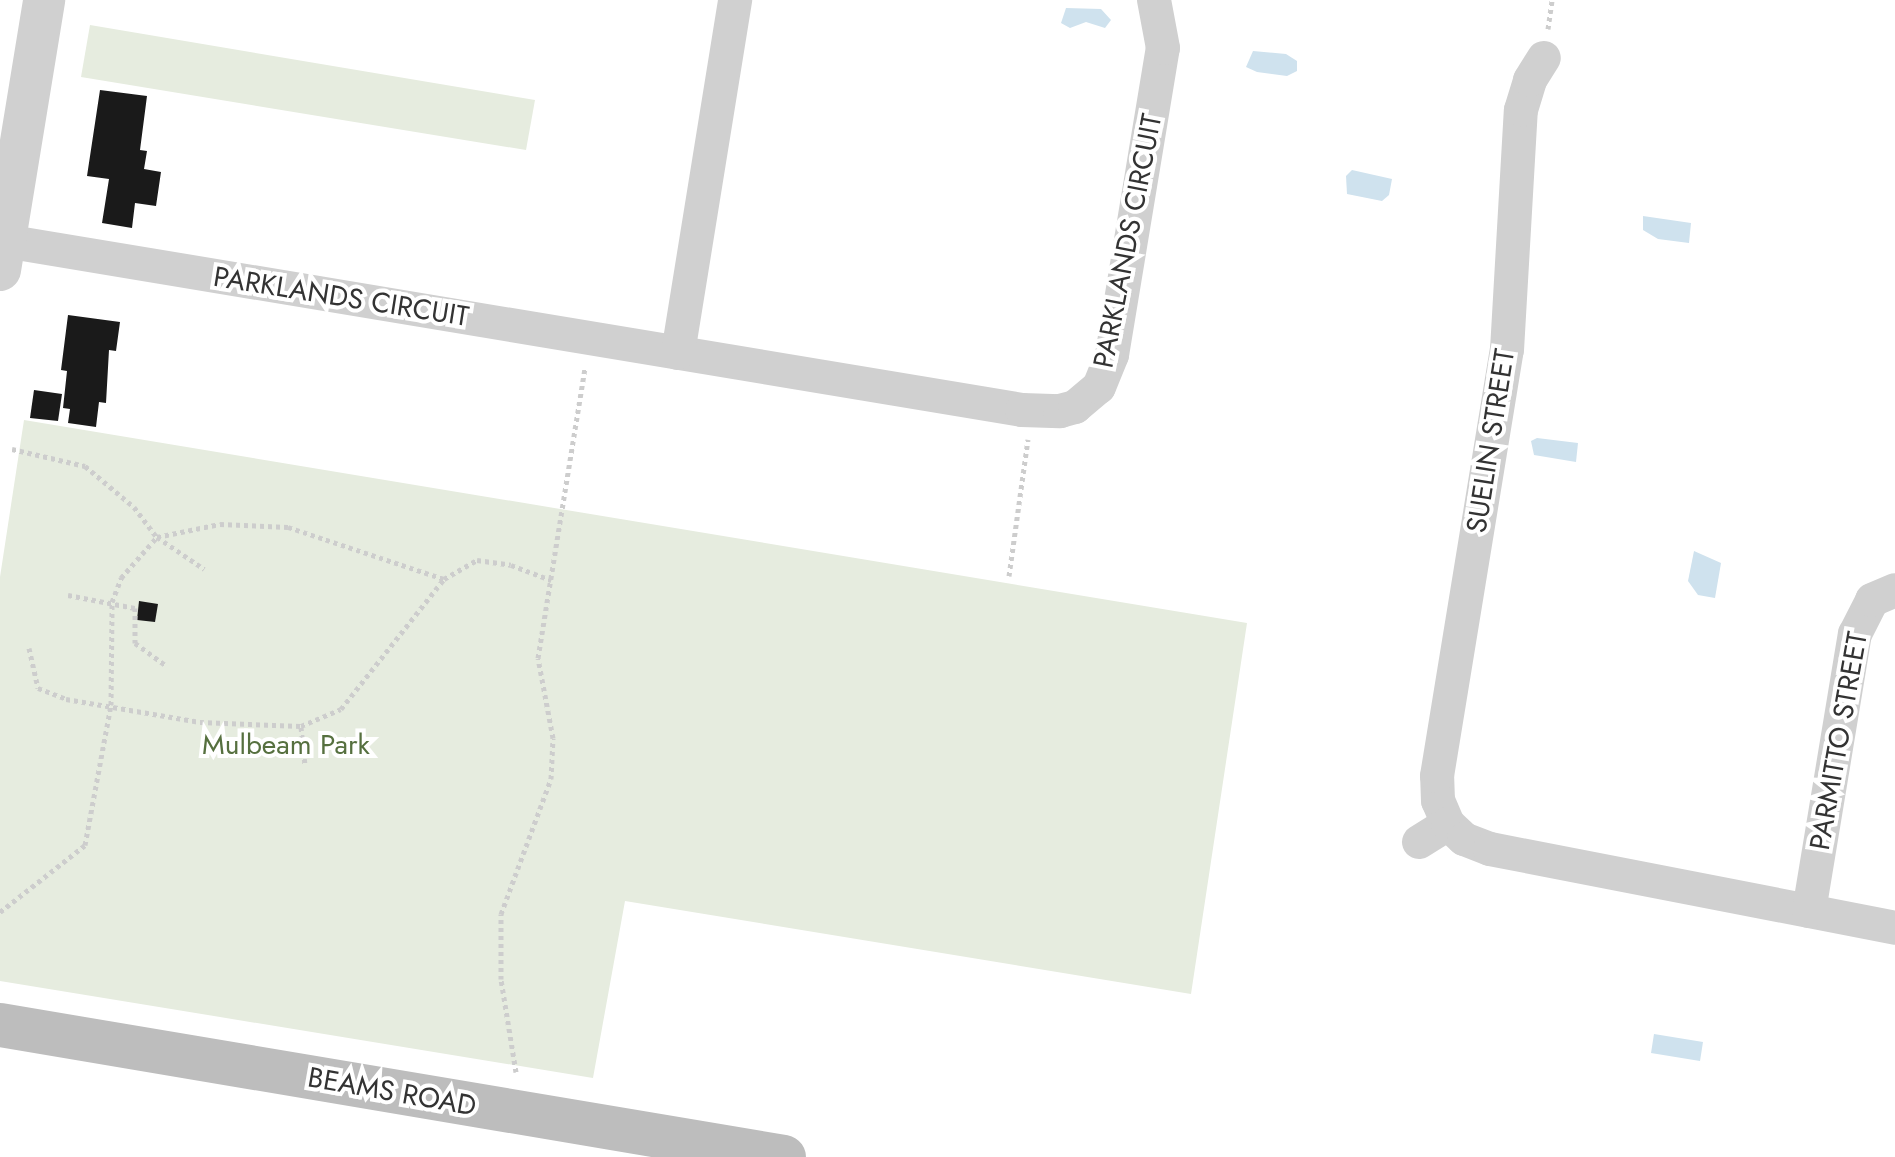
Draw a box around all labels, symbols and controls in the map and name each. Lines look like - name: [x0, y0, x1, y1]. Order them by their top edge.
- street label: PARKLANDS CIRCUIT: [1087, 111, 1169, 371]
- street label: PARKLANDS CIRCUIT: [211, 260, 471, 334]
- street label: SUELIN STREET: [1460, 347, 1522, 535]
- street label: PARMITTO STREET: [1803, 629, 1875, 853]
- park label: Mulbeam Park: [202, 728, 370, 762]
- street label: BEAMS ROAD: [305, 1061, 479, 1123]

